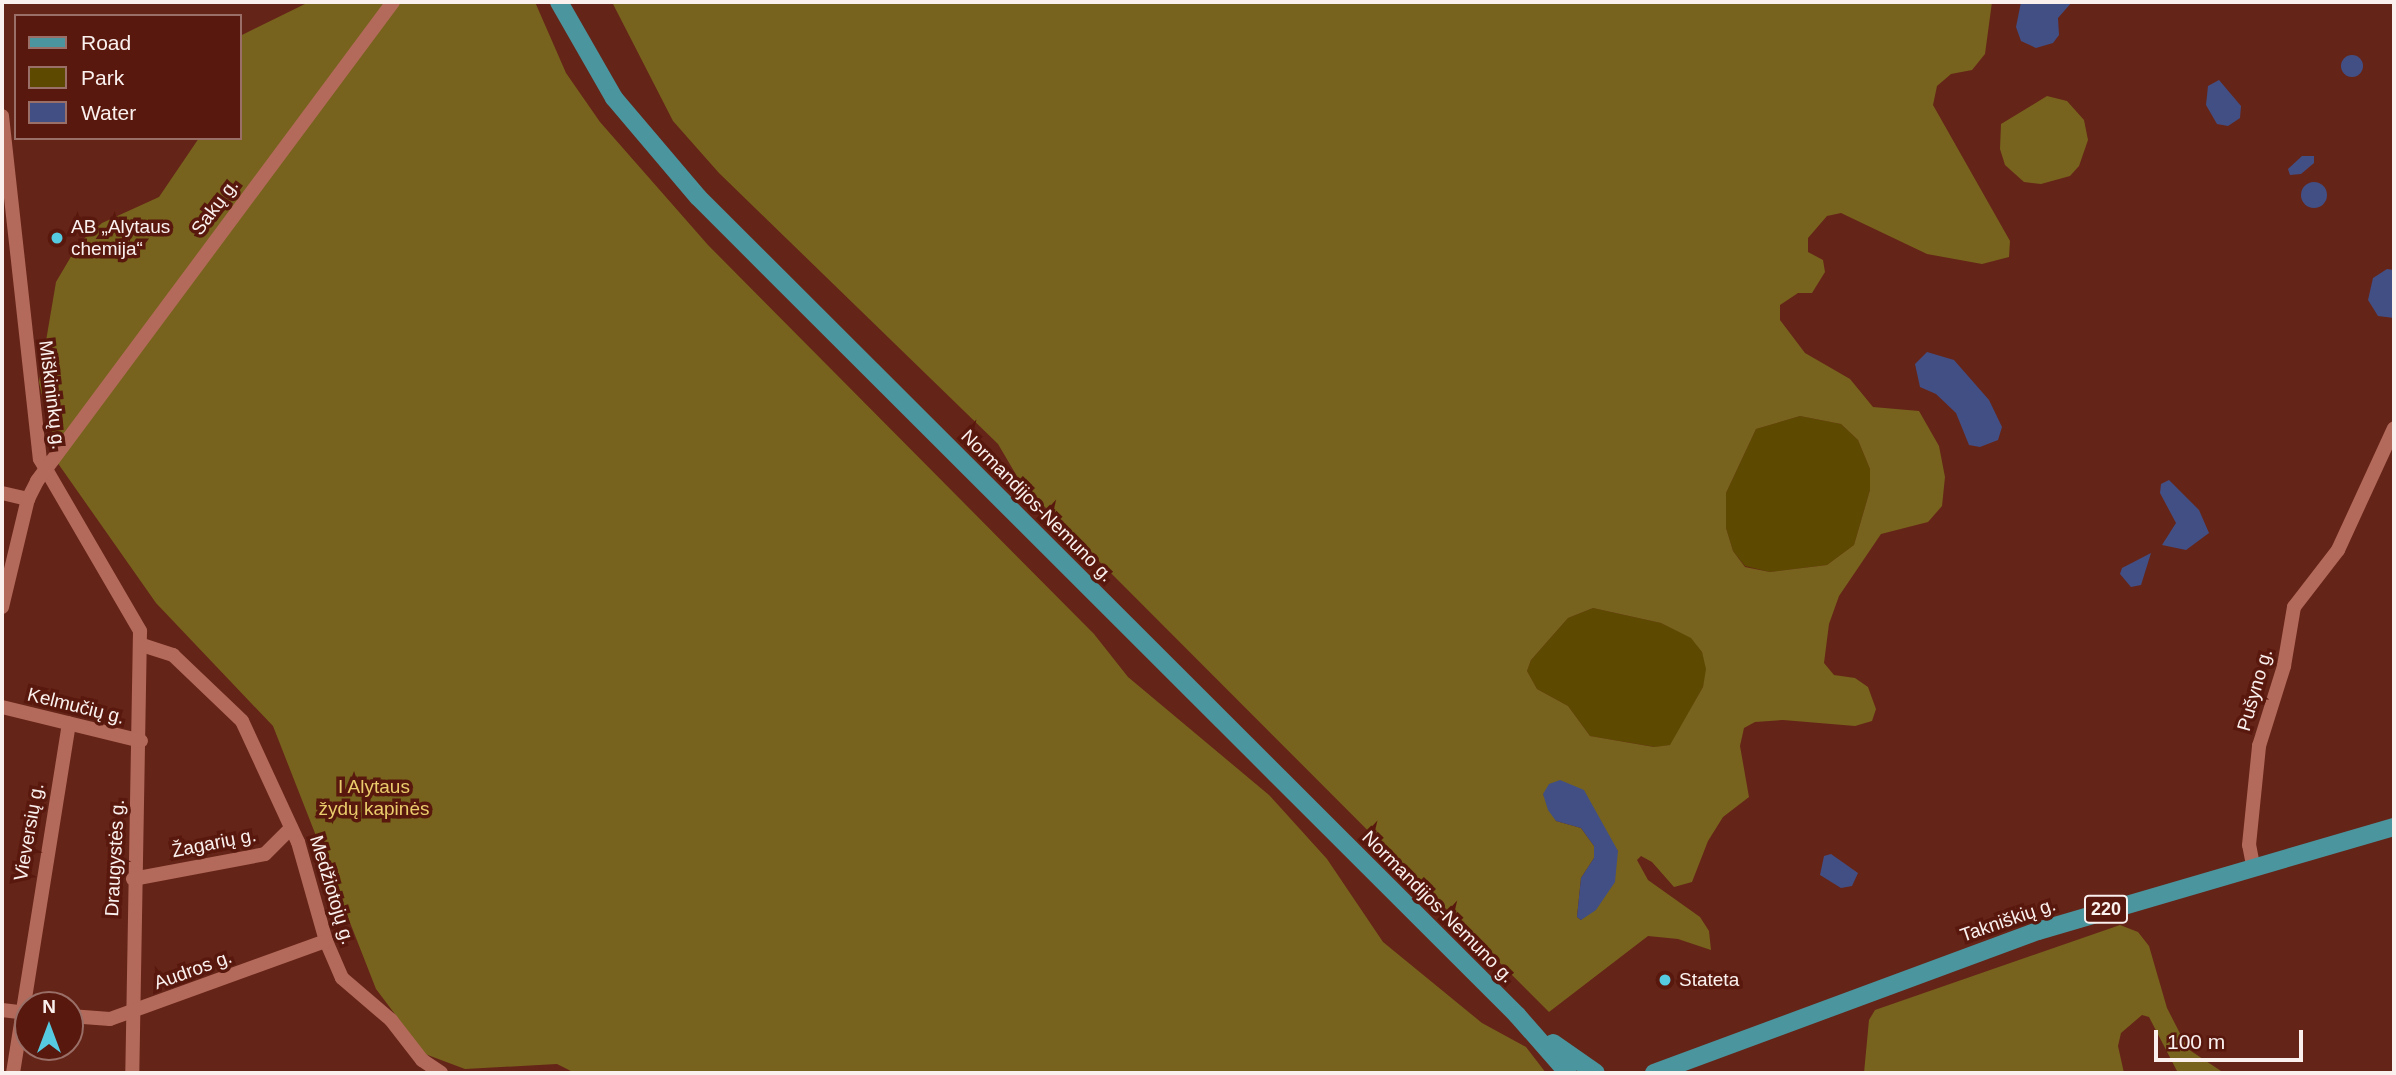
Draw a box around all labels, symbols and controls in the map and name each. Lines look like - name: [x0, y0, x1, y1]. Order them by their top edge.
- legend: [14, 14, 242, 140]
- text: Road: [81, 31, 131, 54]
- text: Park: [81, 66, 124, 89]
- text: Water: [81, 101, 136, 124]
- street label: Sakų g.: [187, 174, 243, 240]
- place label: AB „Alytaus chemija“: [71, 216, 170, 260]
- marker: AB „Alytaus chemija“: [49, 230, 65, 246]
- street label: Miškininkų g.: [34, 339, 70, 451]
- street label: Normandijos-Nemuno g.: [956, 425, 1118, 587]
- street label: Pušyno g.: [2232, 646, 2278, 734]
- street label: Kelmučių g.: [25, 683, 127, 729]
- park label: I Alytaus žydų kapinės: [319, 776, 429, 820]
- street label: Vieversių g.: [9, 781, 49, 883]
- street label: Draugystės g.: [101, 799, 129, 917]
- street label: Žagarių g.: [170, 824, 258, 862]
- street label: Normandijos-Nemuno g.: [1357, 826, 1519, 988]
- street label: Medžiotojų g.: [305, 833, 359, 947]
- street label: Takniškių g.: [1957, 893, 2059, 947]
- road number: 220: [2083, 894, 2129, 924]
- street label: Audros g.: [151, 945, 235, 995]
- place label: Stateta: [1679, 969, 1739, 991]
- marker: Stateta: [1657, 972, 1673, 988]
- north arrow: [14, 991, 84, 1061]
- text: N: [42, 996, 56, 1017]
- scale bar: [2158, 1016, 2307, 1060]
- text: 100 m: [2167, 1030, 2225, 1053]

